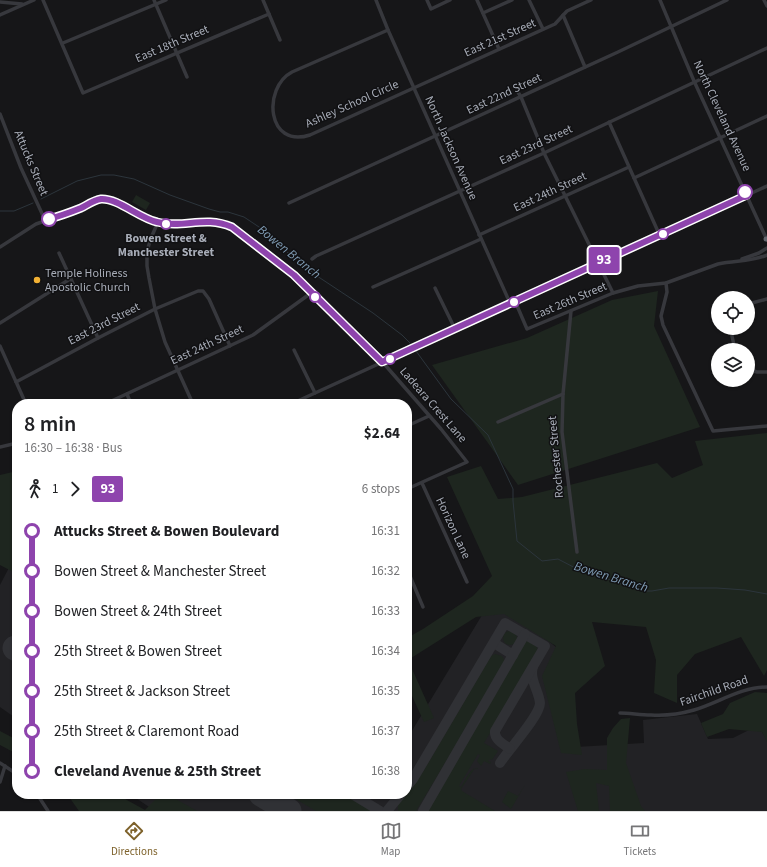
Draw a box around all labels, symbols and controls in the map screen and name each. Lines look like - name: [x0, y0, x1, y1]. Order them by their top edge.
- street label: East 21st Street: [461, 15, 539, 61]
- street label: East 18th Street: [133, 21, 211, 67]
- street label: North Cleveland Avenue: [689, 58, 755, 174]
- street label: East 22nd Street: [464, 69, 544, 119]
- street label: Ashley School Circle: [303, 76, 401, 132]
- street label: North Jackson Avenue: [420, 93, 482, 203]
- street label: East 23rd Street: [497, 121, 575, 169]
- street label: Attucks Street: [10, 128, 52, 198]
- street label: East 24th Street: [511, 168, 589, 216]
- unlabelled marker: [737, 184, 753, 200]
- unlabelled marker: [41, 211, 57, 227]
- marker: Bowen Street & Manchester Street: [160, 218, 172, 230]
- water label: Bowen Branch: [254, 221, 325, 283]
- unlabelled marker: [657, 228, 669, 240]
- place label: Bowen Street & Manchester Street: [118, 230, 215, 261]
- line badge: 93: [586, 247, 622, 273]
- text: 93: [597, 250, 611, 270]
- place label: Temple Holiness Apostolic Church: [45, 265, 130, 296]
- marker: Temple Holiness Apostolic Church: [32, 275, 42, 285]
- street label: East 26th Street: [531, 278, 609, 324]
- unlabelled marker: [309, 291, 321, 303]
- map controls: [711, 291, 755, 387]
- button: locate: [711, 291, 755, 335]
- unlabelled marker: [508, 296, 520, 308]
- street label: East 23rd Street: [65, 299, 143, 349]
- street label: East 24th Street: [168, 321, 246, 369]
- button: layers: [711, 343, 755, 387]
- unlabelled marker: [384, 353, 396, 365]
- street label: Ladeara Crest Lane: [395, 363, 471, 447]
- text: 8 min: [24, 408, 76, 440]
- street label: Rochester Street: [544, 415, 568, 499]
- text: $2.64: [364, 423, 400, 444]
- text: 16:30 – 16:38 · Bus: [24, 439, 122, 457]
- icon: walk: [24, 478, 46, 500]
- icon: forward: [64, 478, 86, 500]
- text: 93: [100, 479, 115, 499]
- text: 1: [52, 480, 58, 498]
- text: 6 stops: [362, 480, 400, 498]
- street label: Horizon Lane: [431, 494, 475, 562]
- text: Attucks Street & Bowen Boulevard: [54, 521, 279, 542]
- text: 16:31: [371, 522, 400, 540]
- water label: Bowen Branch: [572, 557, 651, 597]
- text: Bowen Street & Manchester Street: [54, 561, 266, 582]
- text: 16:32: [371, 562, 400, 580]
- text: Bowen Street & 24th Street: [54, 601, 222, 622]
- text: 16:33: [371, 602, 400, 620]
- text: 25th Street & Bowen Street: [54, 641, 222, 662]
- text: 16:34: [371, 642, 400, 660]
- street label: Fairchild Road: [677, 671, 751, 711]
- text: 25th Street & Jackson Street: [54, 681, 230, 702]
- text: 16:35: [371, 682, 400, 700]
- text: 25th Street & Claremont Road: [54, 721, 239, 742]
- text: 16:37: [371, 722, 400, 740]
- text: Cleveland Avenue & 25th Street: [54, 761, 261, 782]
- text: 16:38: [371, 762, 400, 780]
- tab: Directions: [111, 820, 158, 859]
- tab: Map: [380, 820, 402, 859]
- tab: Tickets: [624, 820, 656, 859]

